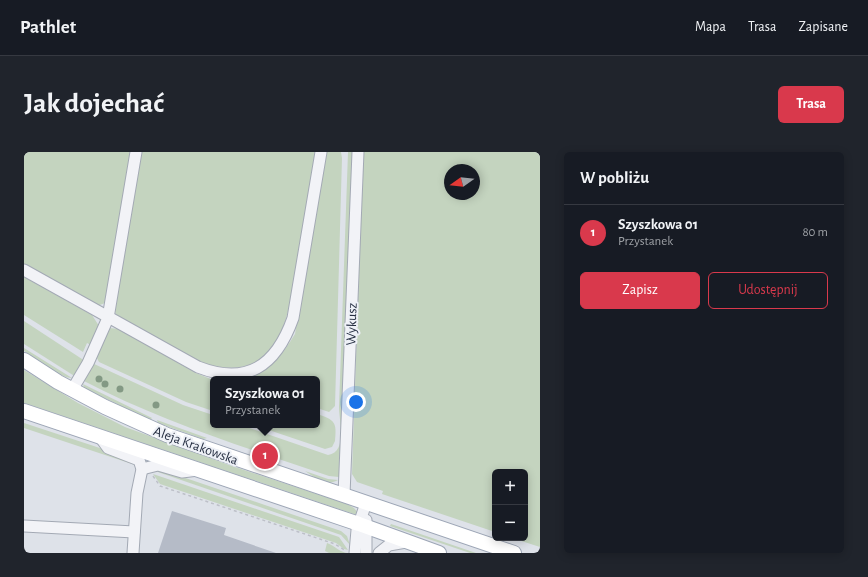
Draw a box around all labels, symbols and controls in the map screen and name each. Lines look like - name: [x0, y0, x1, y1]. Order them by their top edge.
- text: Pathlet: [20, 18, 76, 37]
- text: Mapa: [695, 20, 726, 34]
- text: Trasa: [748, 20, 776, 34]
- text: Zapisane: [798, 20, 848, 34]
- button: Trasa: [778, 86, 844, 123]
- text: Jak dojechać: [24, 90, 164, 118]
- north arrow: [444, 164, 480, 200]
- text: W pobliżu: [580, 169, 649, 186]
- text: Szyszkowa 01: [618, 217, 698, 232]
- text: 1: [591, 226, 595, 239]
- text: 80 m: [802, 226, 828, 239]
- text: Przystanek: [618, 235, 673, 248]
- button: Zapisz: [580, 272, 700, 309]
- button: Udostępnij: [708, 272, 828, 309]
- street label: Wykusz: [344, 302, 360, 346]
- popup: [210, 376, 320, 428]
- text: Szyszkowa 01: [225, 386, 305, 401]
- your location: [346, 392, 366, 412]
- text: Przystanek: [225, 404, 280, 417]
- street label: Aleja Krakowska: [151, 424, 240, 468]
- pin: 1: [252, 441, 278, 471]
- map controls: [492, 469, 528, 541]
- button: +: [492, 469, 528, 505]
- button: −: [492, 505, 528, 541]

